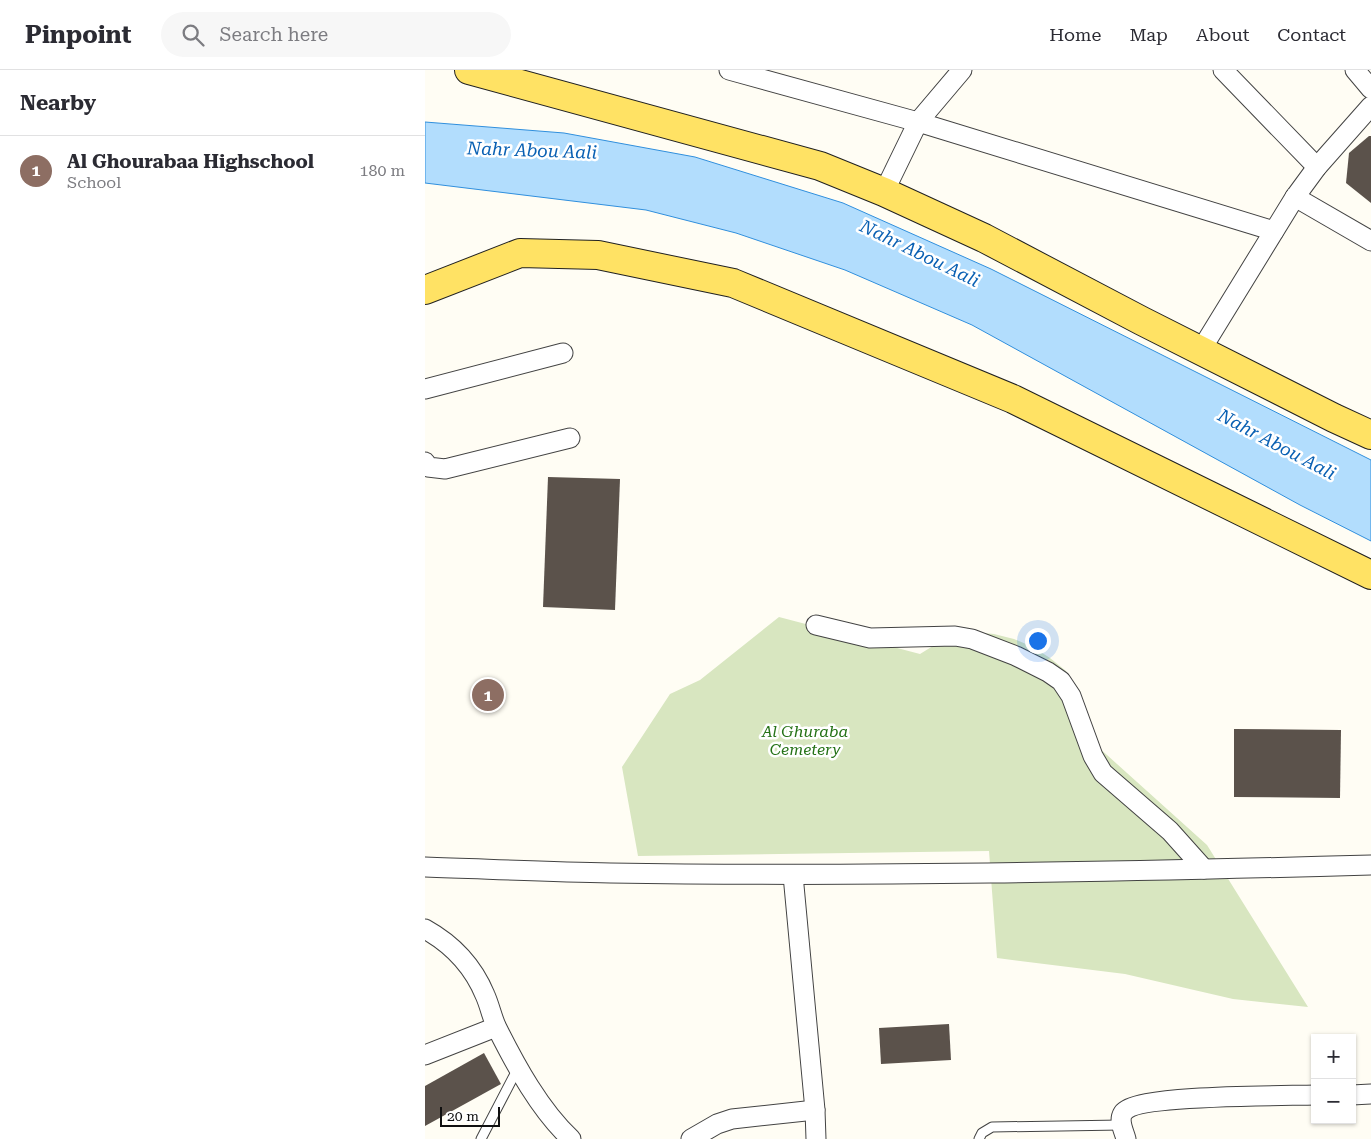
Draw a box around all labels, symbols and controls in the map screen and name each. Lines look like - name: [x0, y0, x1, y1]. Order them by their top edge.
- search box: [161, 12, 511, 57]
- text: Pinpoint: [25, 21, 131, 49]
- icon: search: [179, 21, 207, 49]
- text: Search here: [219, 23, 328, 46]
- text: Home: [1049, 24, 1101, 45]
- text: Map: [1129, 24, 1168, 45]
- text: About: [1196, 24, 1249, 45]
- text: Contact: [1277, 24, 1346, 45]
- text: Nearby: [20, 91, 96, 115]
- water label: Nahr Abou Aali: [466, 137, 598, 163]
- text: Al Ghourabaa Highschool: [67, 150, 314, 173]
- text: 1: [32, 161, 40, 180]
- text: 180 m: [359, 161, 405, 180]
- text: School: [67, 173, 121, 192]
- water label: Nahr Abou Aali: [856, 215, 983, 291]
- water label: Nahr Abou Aali: [1214, 404, 1340, 484]
- your location: [1025, 628, 1051, 654]
- pin: 1: [472, 676, 504, 714]
- park label: Al Ghuraba Cemetery: [761, 722, 848, 759]
- map controls: [1311, 1034, 1356, 1124]
- button: +: [1311, 1034, 1356, 1079]
- button: −: [1311, 1079, 1356, 1124]
- scale bar: [440, 1104, 500, 1127]
- text: 20 m: [447, 1108, 479, 1124]

